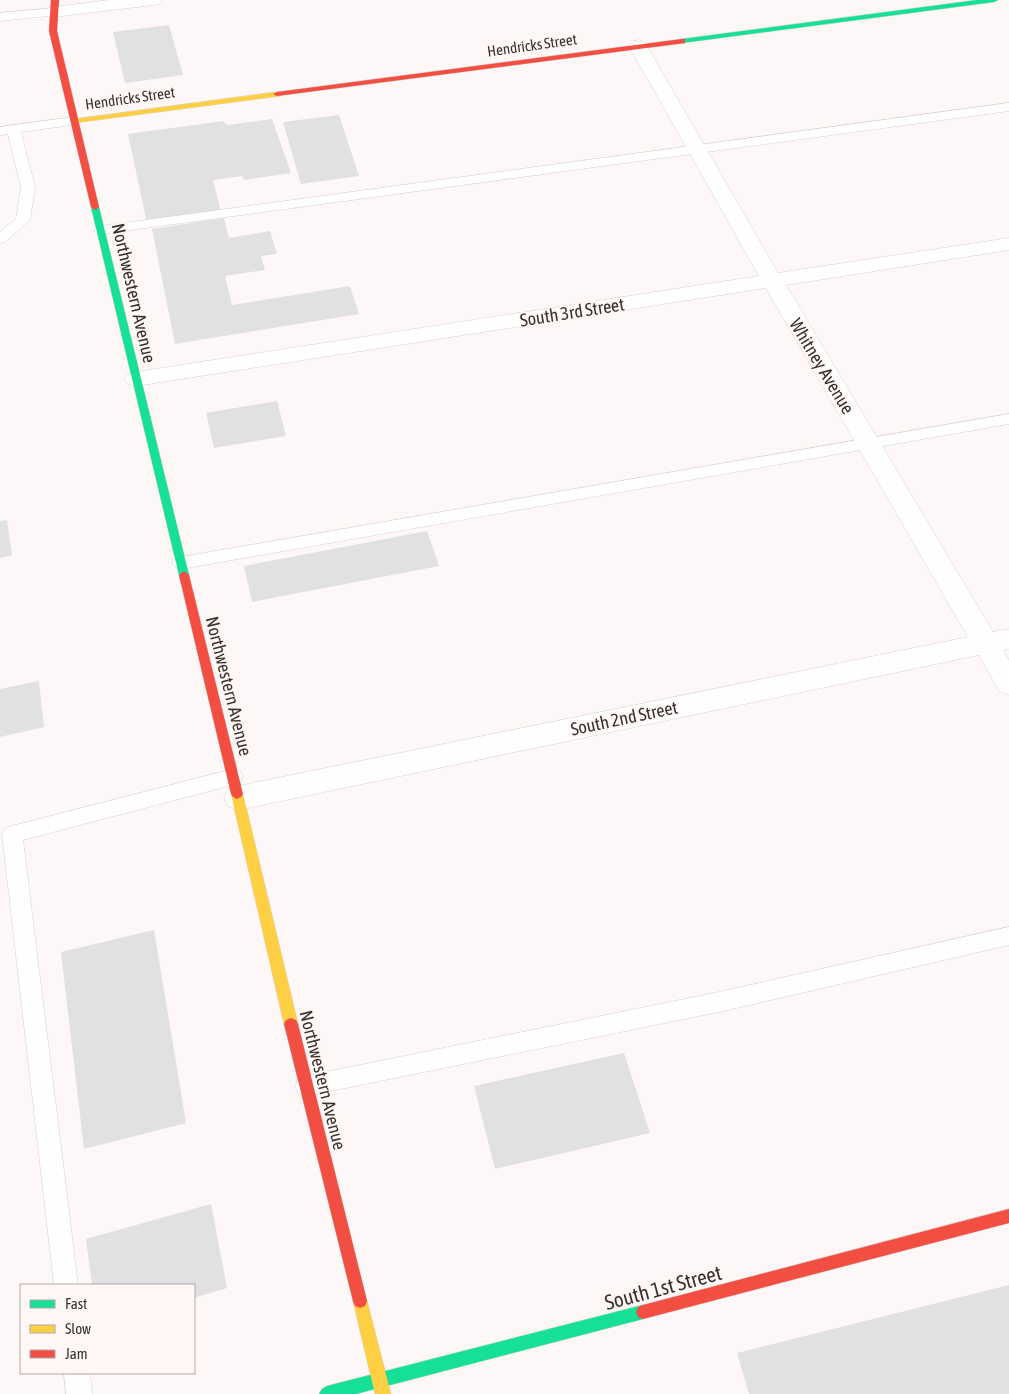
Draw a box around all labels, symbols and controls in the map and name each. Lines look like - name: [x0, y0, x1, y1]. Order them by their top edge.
- street label: Hendricks Street: [486, 30, 578, 60]
- street label: Hendricks Street: [84, 83, 176, 113]
- street label: Northwestern Avenue: [108, 221, 160, 365]
- street label: South 3rd Street: [518, 293, 626, 331]
- street label: Whitney Avenue: [785, 314, 859, 418]
- street label: Northwestern Avenue: [202, 614, 256, 758]
- street label: South 2nd Street: [569, 696, 679, 740]
- street label: Northwestern Avenue: [296, 1008, 350, 1152]
- street label: South 1st Street: [602, 1260, 724, 1314]
- legend: [20, 1284, 195, 1374]
- text: Fast: [65, 1295, 87, 1312]
- text: Slow: [65, 1320, 91, 1337]
- text: Jam: [65, 1345, 88, 1362]

